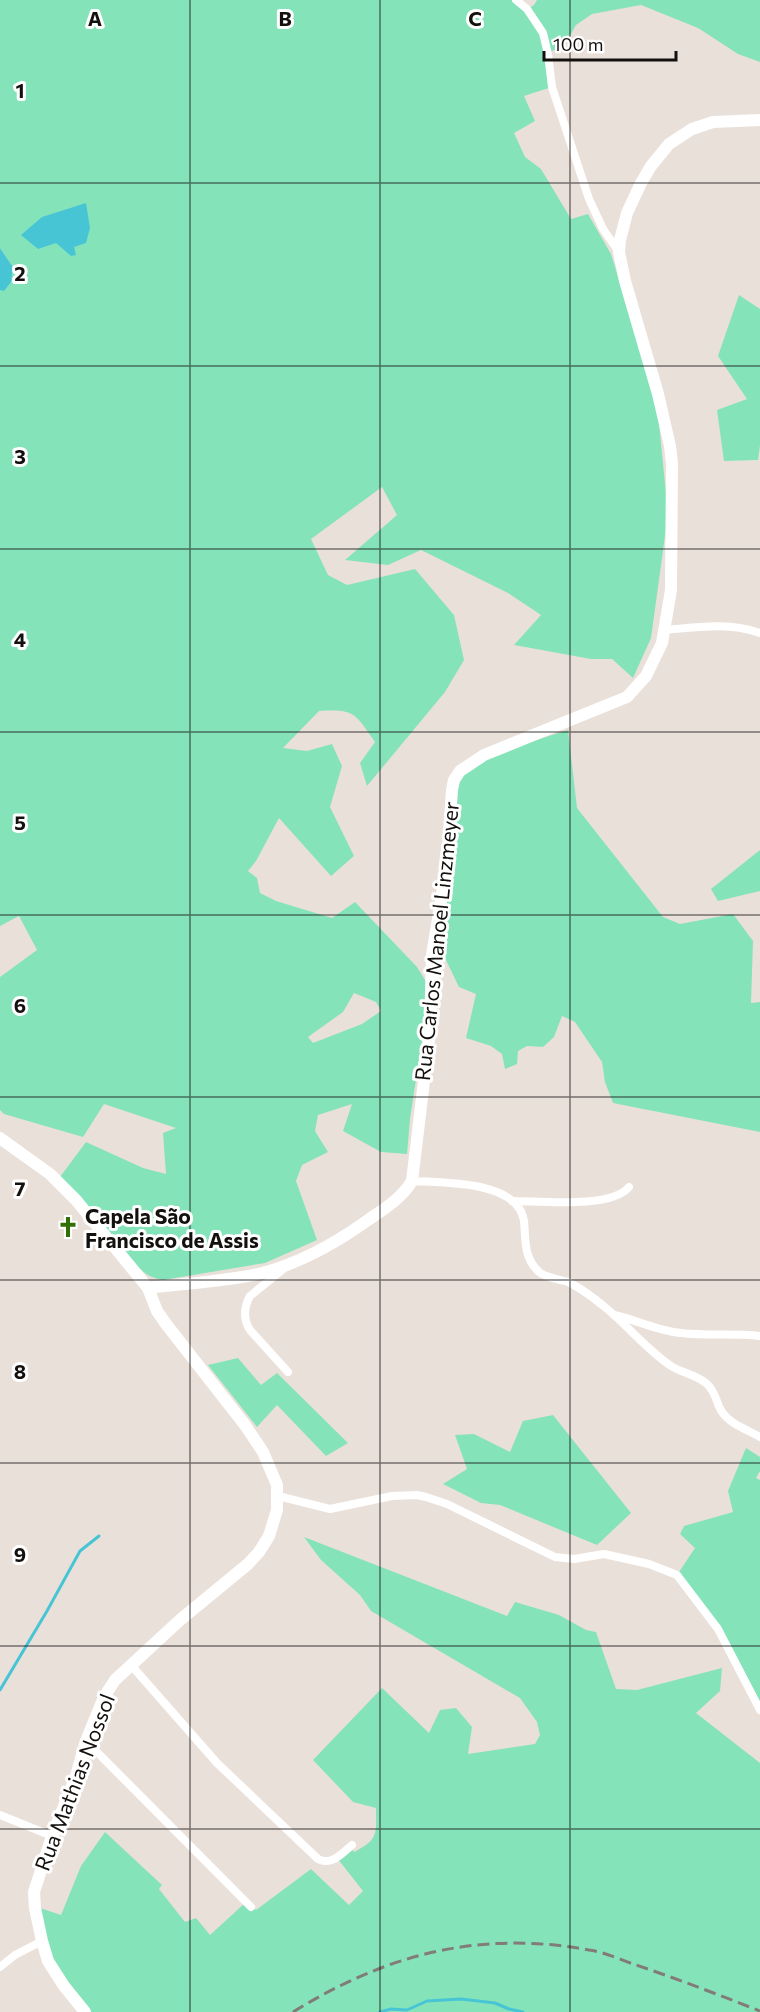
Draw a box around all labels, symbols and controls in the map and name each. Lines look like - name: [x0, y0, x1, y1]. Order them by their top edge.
- text: A: [88, 6, 102, 30]
- text: B: [278, 6, 292, 30]
- text: C: [468, 6, 482, 30]
- scale bar: [544, 24, 676, 62]
- text: 100 m: [553, 33, 603, 55]
- text: 1: [15, 78, 25, 102]
- text: 2: [14, 261, 26, 285]
- text: 3: [14, 444, 26, 468]
- text: 4: [14, 627, 26, 651]
- street label: Rua Carlos Manoel Linzmeyer: [409, 800, 463, 1082]
- text: 5: [14, 810, 26, 834]
- text: 6: [14, 993, 26, 1017]
- text: 7: [15, 1176, 26, 1200]
- place label: Capela São Francisco de Assis: [85, 1203, 259, 1252]
- church icon: Capela São Francisco de Assis: [56, 1215, 80, 1239]
- text: 8: [14, 1359, 26, 1383]
- text: 9: [14, 1542, 26, 1566]
- street label: Rua Mathias Nossol: [29, 1690, 119, 1874]

